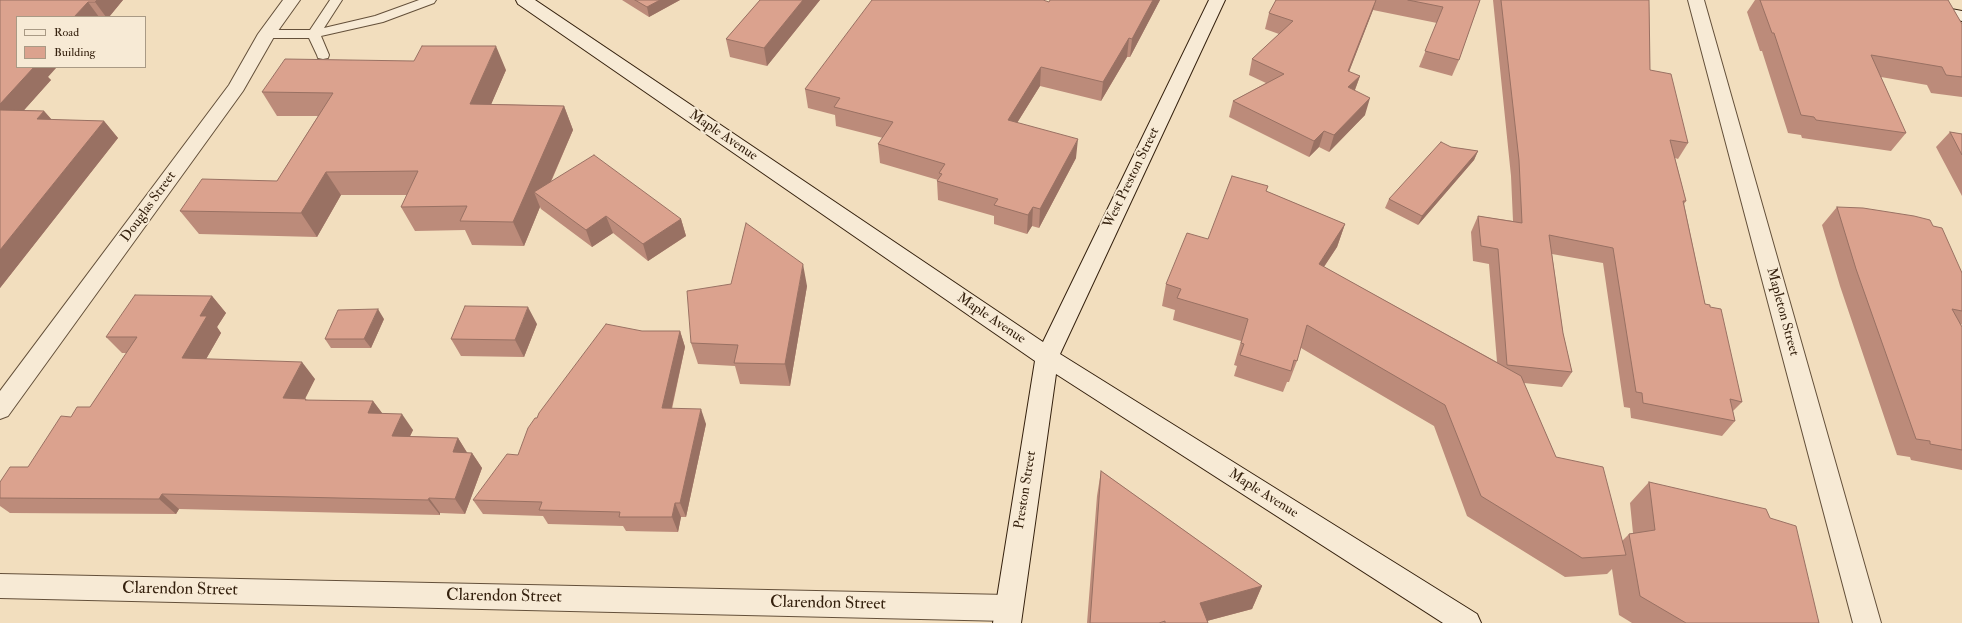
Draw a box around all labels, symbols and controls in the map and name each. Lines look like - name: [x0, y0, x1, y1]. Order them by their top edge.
- legend: [16, 16, 146, 68]
- text: Road: [54, 25, 79, 40]
- text: Building: [54, 45, 95, 60]
- street label: Maple Avenue: [686, 107, 760, 165]
- street label: West Preston Street: [1100, 125, 1164, 231]
- street label: Douglas Street: [118, 168, 180, 246]
- street label: Mapleton Street: [1762, 266, 1802, 358]
- street label: Maple Avenue: [954, 290, 1028, 348]
- street label: Preston Street: [1012, 450, 1040, 530]
- street label: Maple Avenue: [1225, 466, 1301, 522]
- street label: Clarendon Street: [122, 579, 238, 601]
- street label: Clarendon Street: [446, 586, 562, 608]
- street label: Clarendon Street: [770, 593, 886, 615]

